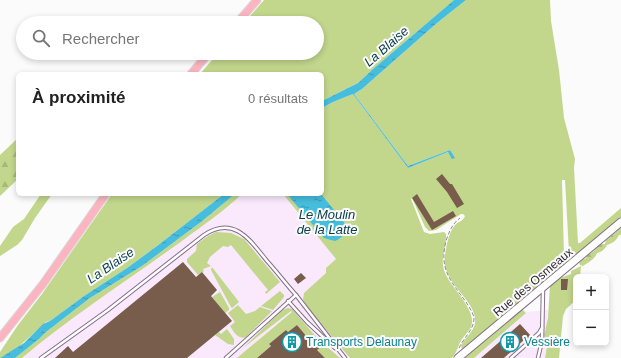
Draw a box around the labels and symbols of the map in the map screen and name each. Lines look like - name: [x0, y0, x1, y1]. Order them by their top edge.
- water label: La Blaise: [361, 23, 411, 70]
- water label: Le Moulin de la Latte: [297, 207, 357, 237]
- water label: La Blaise: [84, 244, 137, 287]
- street label: Rue des Osmeaux: [490, 245, 576, 319]
- building icon: Transports Delaunay: [281, 331, 303, 353]
- building icon: Vessière: [499, 331, 521, 353]
- place label: Transports Delaunay: [306, 335, 417, 349]
- place label: Vessière: [524, 335, 570, 349]

